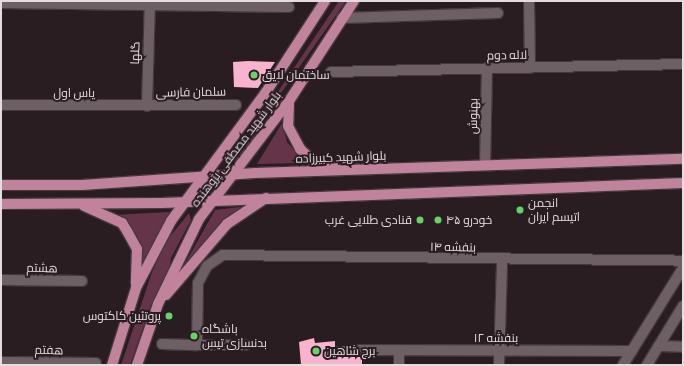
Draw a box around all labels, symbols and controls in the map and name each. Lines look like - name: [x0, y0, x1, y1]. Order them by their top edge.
- street label: گلها: [127, 41, 143, 65]
- street label: لاله دوم: [487, 47, 527, 63]
- place label: ساختمان لایق: [262, 68, 330, 82]
- marker: ساختمان لایق: [249, 70, 259, 80]
- street label: سلمان فارسی: [156, 84, 226, 100]
- street label: یاس اول: [53, 86, 95, 100]
- street label: بلوار شهید مصطفی پژوهنده: [188, 88, 284, 210]
- street label: بهنوش: [465, 98, 481, 134]
- street label: بلوار شهید کبیرزاده: [295, 148, 387, 166]
- place label: انجمن اتیسم ایران: [528, 196, 580, 224]
- marker: انجمن اتیسم ایران: [515, 205, 525, 215]
- place label: قنادی طلایی غرب: [325, 213, 412, 227]
- place label: خودرو ۴۵: [446, 213, 492, 227]
- marker: قنادی طلایی غرب: [415, 215, 425, 225]
- marker: خودرو ۴۵: [433, 215, 443, 225]
- street label: بنفشه ۱۴: [430, 239, 476, 255]
- street label: هشتم: [26, 261, 58, 275]
- place label: پروتئین کاکتوس: [83, 309, 161, 323]
- marker: پروتئین کاکتوس: [164, 311, 174, 321]
- place label: باشگاه بدنسازی تیس: [202, 322, 267, 350]
- marker: باشگاه بدنسازی تیس: [189, 331, 199, 341]
- street label: بنفشه ۱۲: [474, 331, 518, 345]
- street label: هفتم: [35, 343, 63, 357]
- place label: برج شاهین: [324, 344, 375, 358]
- marker: برج شاهین: [311, 346, 321, 356]

